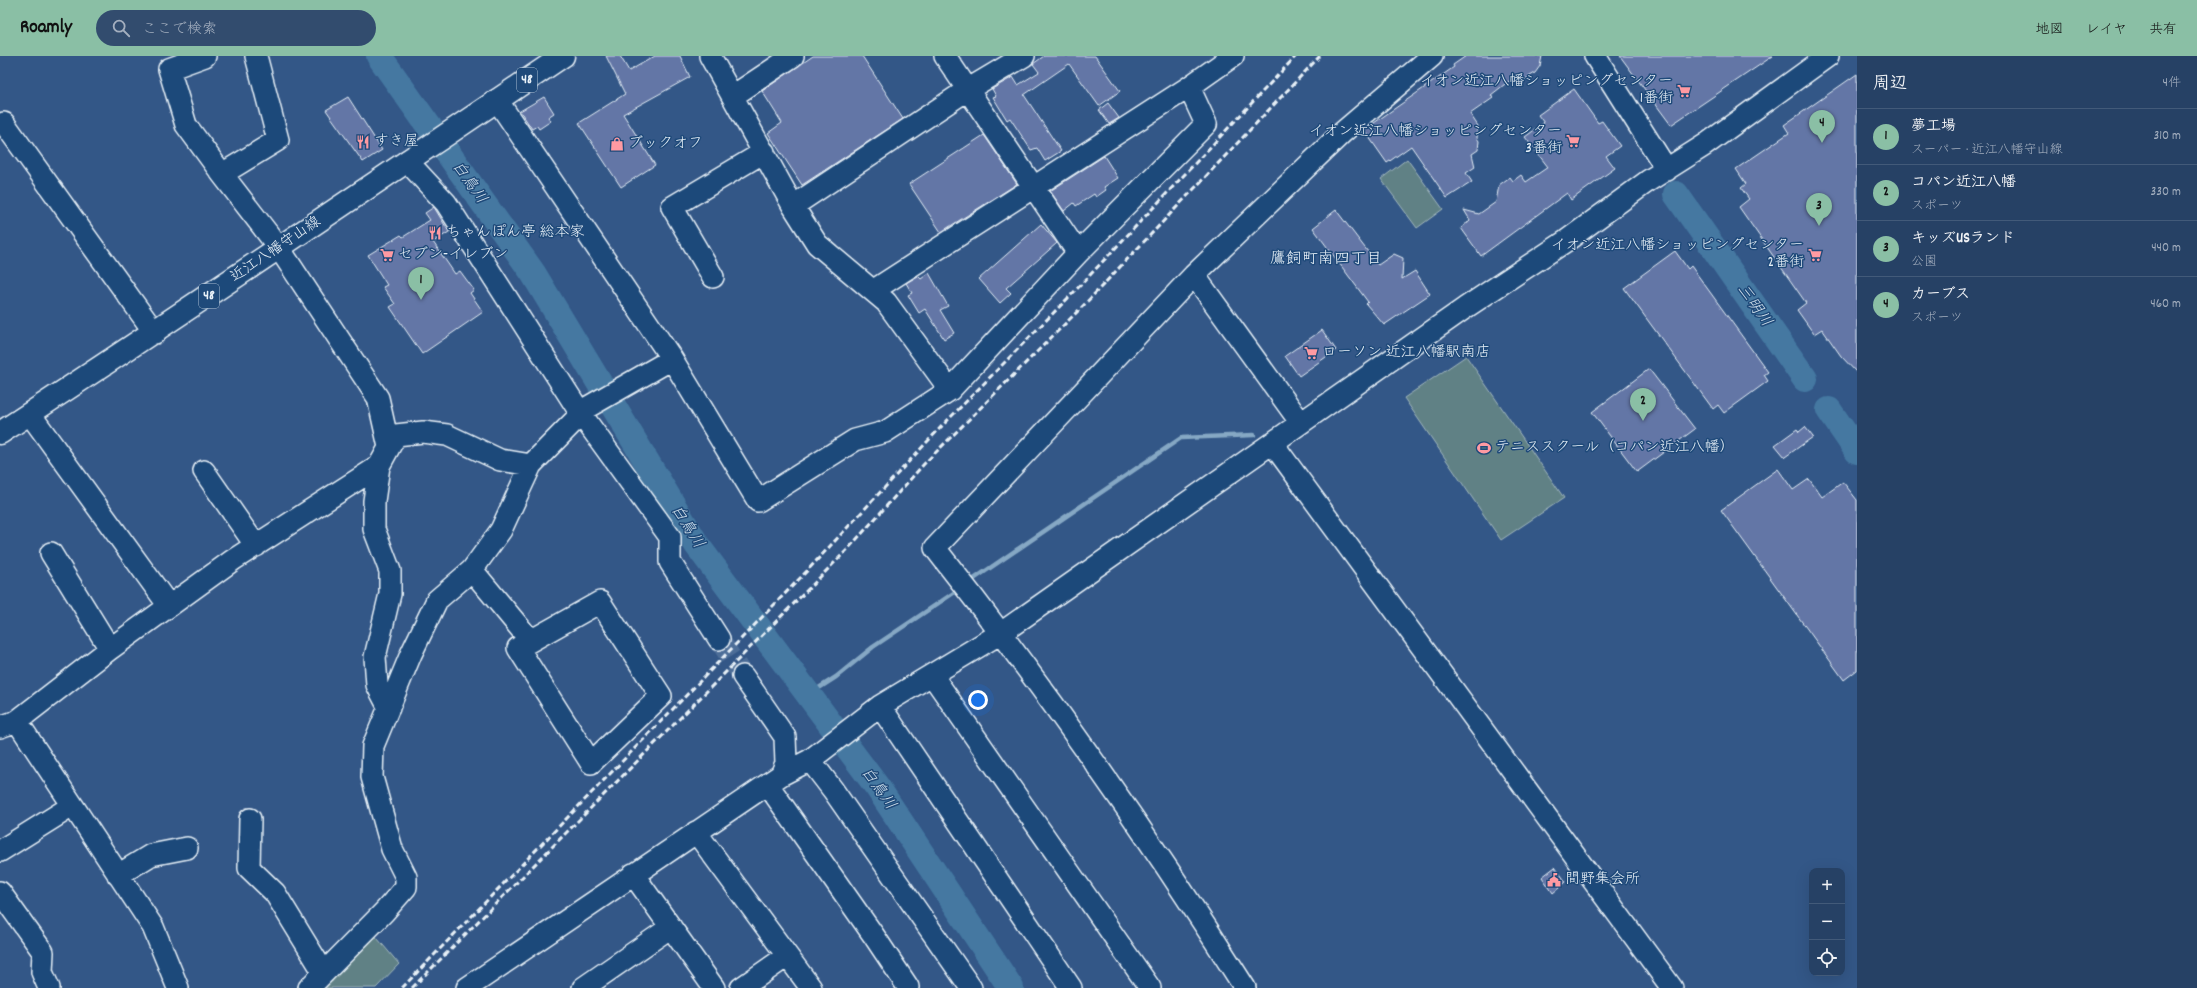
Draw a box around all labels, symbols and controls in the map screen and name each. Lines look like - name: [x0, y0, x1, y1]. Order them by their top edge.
- search box: [96, 10, 376, 46]
- text: Roamly: [20, 15, 72, 42]
- icon: search: [110, 17, 132, 39]
- text: ここで検索: [142, 19, 217, 41]
- text: 地図: [2036, 20, 2064, 40]
- text: レイヤ: [2086, 20, 2127, 40]
- text: 共有: [2149, 20, 2177, 40]
- road number: 48: [517, 68, 537, 92]
- place label: イオン近江八幡ショッピングセンター 1番街: [1420, 71, 1673, 110]
- text: 周辺: [1873, 73, 1907, 97]
- text: 4件: [2163, 74, 2181, 93]
- supermarket icon: イオン近江八幡ショッピングセンター 1番街: [1676, 83, 1692, 99]
- pin: 4: [1809, 110, 1835, 143]
- text: 夢工場: [1911, 116, 1956, 138]
- place label: イオン近江八幡ショッピングセンター 3番街: [1309, 121, 1562, 160]
- text: 1: [1885, 127, 1887, 146]
- text: 310 m: [2153, 127, 2181, 146]
- place label: すき屋: [374, 131, 419, 153]
- place label: ブックオフ: [628, 133, 703, 155]
- supermarket icon: イオン近江八幡ショッピングセンター 3番街: [1565, 133, 1581, 149]
- restaurant icon: すき屋: [355, 134, 371, 150]
- shop icon: ブックオフ: [609, 136, 625, 152]
- text: スーパー · 近江八幡守山線: [1911, 141, 2062, 160]
- water label: 白鳥川: [446, 157, 492, 209]
- text: コパン近江八幡: [1911, 172, 2016, 194]
- text: 2: [1883, 183, 1889, 202]
- text: 330 m: [2150, 183, 2181, 202]
- pin: 3: [1806, 193, 1832, 226]
- text: スポーツ: [1911, 197, 1963, 216]
- street label: 近江八幡守山線: [226, 212, 326, 288]
- place label: ちゃんぽん亭 総本家: [446, 222, 584, 244]
- restaurant icon: ちゃんぽん亭 総本家: [427, 225, 443, 241]
- text: キッズUSランド: [1911, 228, 2015, 250]
- place label: イオン近江八幡ショッピングセンター 2番街: [1551, 235, 1804, 274]
- text: 3: [1883, 239, 1889, 258]
- text: 440 m: [2151, 239, 2181, 258]
- place label: セブン-イレブン: [398, 244, 508, 266]
- supermarket icon: セブン-イレブン: [379, 247, 395, 263]
- supermarket icon: イオン近江八幡ショッピングセンター 2番街: [1807, 247, 1823, 263]
- district label: 鷹飼町南四丁目: [1270, 248, 1382, 271]
- text: 公園: [1911, 253, 1937, 272]
- pin: 1: [408, 267, 434, 300]
- water label: 三明川: [1731, 280, 1777, 332]
- road number: 48: [199, 284, 219, 308]
- text: カーブス: [1911, 284, 1970, 306]
- text: 4: [1883, 295, 1889, 314]
- text: 460 m: [2150, 295, 2181, 314]
- text: スポーツ: [1911, 309, 1963, 328]
- place label: ローソン 近江八幡駅南店: [1322, 342, 1490, 364]
- supermarket icon: ローソン 近江八幡駅南店: [1303, 345, 1319, 361]
- pin: 2: [1630, 388, 1656, 421]
- place label: テニススクール（コパン近江八幡）: [1495, 437, 1734, 459]
- sports icon: テニススクール（コパン近江八幡）: [1476, 440, 1492, 456]
- water label: 白鳥川: [665, 501, 709, 553]
- your location: [968, 690, 988, 710]
- water label: 白鳥川: [855, 763, 901, 815]
- map controls: [1809, 868, 1845, 976]
- button: +: [1809, 868, 1845, 904]
- place label: 間野集会所: [1565, 869, 1640, 891]
- public building icon: 間野集会所: [1546, 872, 1562, 888]
- button: −: [1809, 904, 1845, 940]
- button: locate: [1809, 940, 1845, 976]

